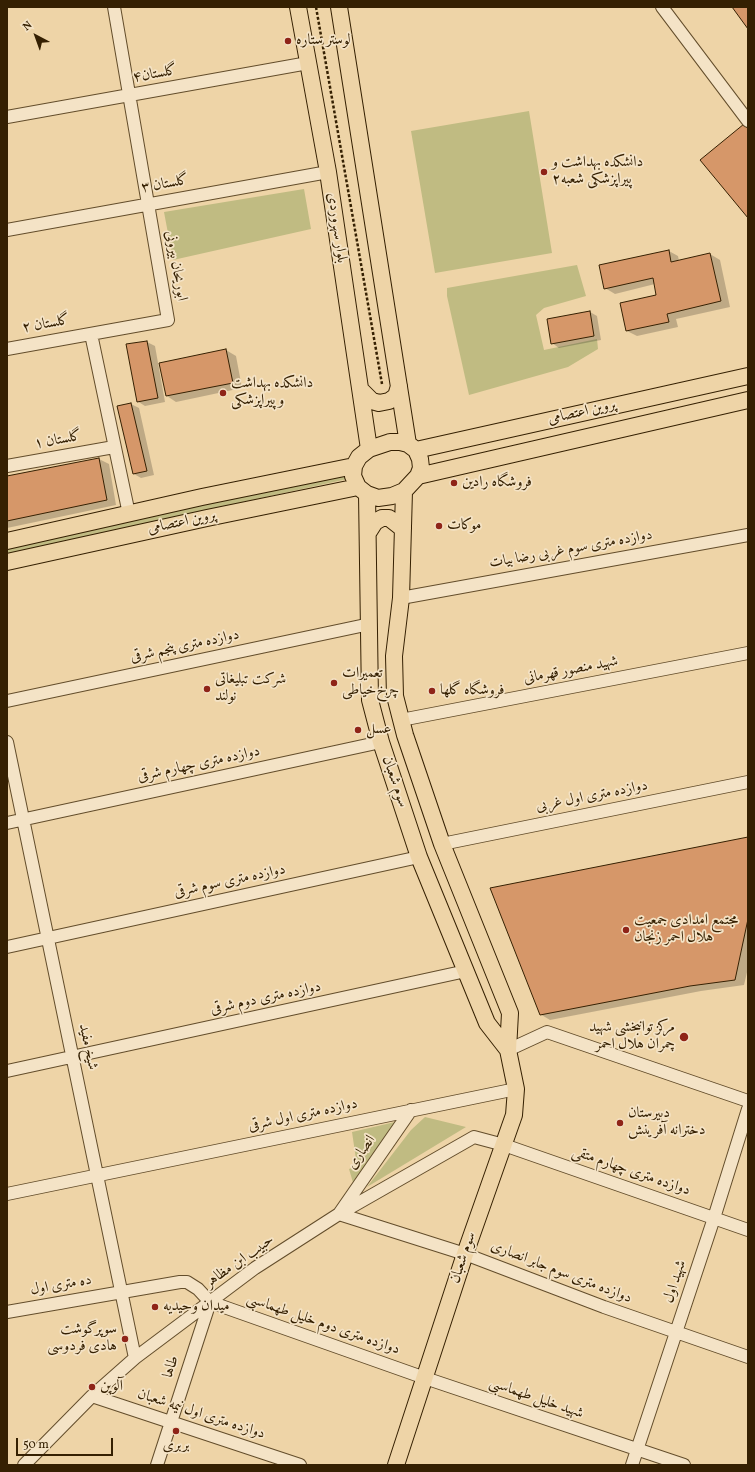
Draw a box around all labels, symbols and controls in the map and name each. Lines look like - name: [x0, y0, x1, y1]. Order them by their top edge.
- north arrow: [16, 16, 56, 56]
- text: N: [20, 18, 36, 35]
- place label: لوستر ستاره: [296, 32, 351, 50]
- marker: لوستر ستاره: [283, 36, 293, 46]
- street label: گلستان۴: [131, 62, 179, 88]
- place label: دانشکده بهداشت و پیراپزشکى شعبه۲: [552, 154, 643, 189]
- marker: دانشکده بهداشت و پیراپزشکى شعبه۲: [539, 167, 549, 177]
- street label: گلستان ۳: [140, 172, 190, 198]
- street label: بلوار سهروردی: [322, 192, 350, 264]
- street label: ابوریحان بیرونی: [160, 229, 190, 303]
- street label: گلستان ۲: [21, 312, 71, 338]
- place label: دانشکده بهداشت و پیراپزشکی: [231, 375, 313, 410]
- marker: دانشکده بهداشت و پیراپزشکی: [218, 388, 228, 398]
- street label: پروین اعتصامی: [546, 396, 618, 430]
- street label: گلستان ۱: [33, 428, 83, 454]
- place label: فروشگاه رادین: [462, 474, 532, 492]
- marker: فروشگاه رادین: [449, 478, 459, 488]
- street label: پروین اعتصامی: [146, 507, 218, 539]
- place label: موکات: [447, 517, 481, 535]
- marker: موکات: [434, 521, 444, 531]
- street label: دوازده متری سوم غربی رضا بیات: [488, 527, 654, 573]
- street label: دوازده متری پنجم شرقی: [129, 627, 241, 667]
- street label: شهید منصور قهرمانی: [522, 653, 620, 689]
- place label: تعمیرات چرخ‌خیاطی: [342, 665, 399, 700]
- place label: شرکت تبلیغاتی نولند: [215, 671, 286, 706]
- marker: تعمیرات چرخ‌خیاطی: [329, 678, 339, 688]
- place label: فروشگاه گلها: [440, 682, 504, 700]
- marker: شرکت تبلیغاتی نولند: [202, 684, 212, 694]
- marker: فروشگاه گلها: [427, 686, 437, 696]
- place label: عسل: [366, 721, 391, 739]
- marker: عسل: [353, 725, 363, 735]
- street label: دوازده متری چهارم شرقی: [136, 743, 262, 787]
- street label: سوم شعبان: [377, 754, 411, 810]
- street label: دوازده متری اول غربی: [534, 777, 650, 817]
- street label: دوازده متری سوم شرقی: [173, 861, 287, 903]
- place label: مجتمع امدادی جمعیت هلال احمر زنجان: [634, 912, 738, 947]
- marker: مجتمع امدادی جمعیت هلال احمر زنجان: [621, 925, 631, 935]
- street label: دوازده متری دوم شرقی: [209, 979, 323, 1019]
- place label: مرکز توانبخشی شهید چمران هلال احمر: [589, 1019, 675, 1054]
- street label: شیخ مفید: [73, 1022, 101, 1072]
- marker: مرکز توانبخشی شهید چمران هلال احمر: [678, 1031, 690, 1043]
- street label: دوازده متری اول شرقی: [247, 1096, 359, 1136]
- place label: دبیرستان دخترانه آفرینش: [628, 1105, 705, 1140]
- marker: دبیرستان دخترانه آفرینش: [615, 1118, 625, 1128]
- street label: انصاری: [344, 1132, 380, 1174]
- street label: دوازده متری چهارم متقی: [570, 1143, 692, 1201]
- street label: سوم شعبان: [447, 1230, 481, 1286]
- street label: حبیب ابن مظاهر: [202, 1232, 278, 1292]
- street label: دوازده متری سوم جابر انصاری: [488, 1238, 634, 1308]
- street label: شهید اول: [661, 1258, 691, 1306]
- street label: ده متری اول: [29, 1272, 93, 1300]
- street label: دوازده متری دوم خلیل طهماسبی: [244, 1290, 402, 1360]
- place label: میدان وحیدیه: [163, 1298, 229, 1316]
- marker: میدان وحیدیه: [150, 1302, 160, 1312]
- place label: سوپرگوشت هادی فردوسی: [47, 1321, 117, 1356]
- marker: سوپرگوشت هادی فردوسی: [120, 1334, 130, 1344]
- street label: طاها: [160, 1354, 184, 1380]
- street label: شهید خلیل طهماسبی: [487, 1374, 585, 1424]
- place label: آلوپن: [100, 1378, 123, 1396]
- marker: آلوپن: [87, 1382, 97, 1392]
- street label: دوازده متری اول نیمه شعبان: [135, 1386, 267, 1444]
- marker: بربری: [171, 1426, 181, 1436]
- scale bar: [18, 1430, 115, 1456]
- text: 50 m: [23, 1437, 49, 1453]
- place label: بربری: [163, 1437, 189, 1455]

